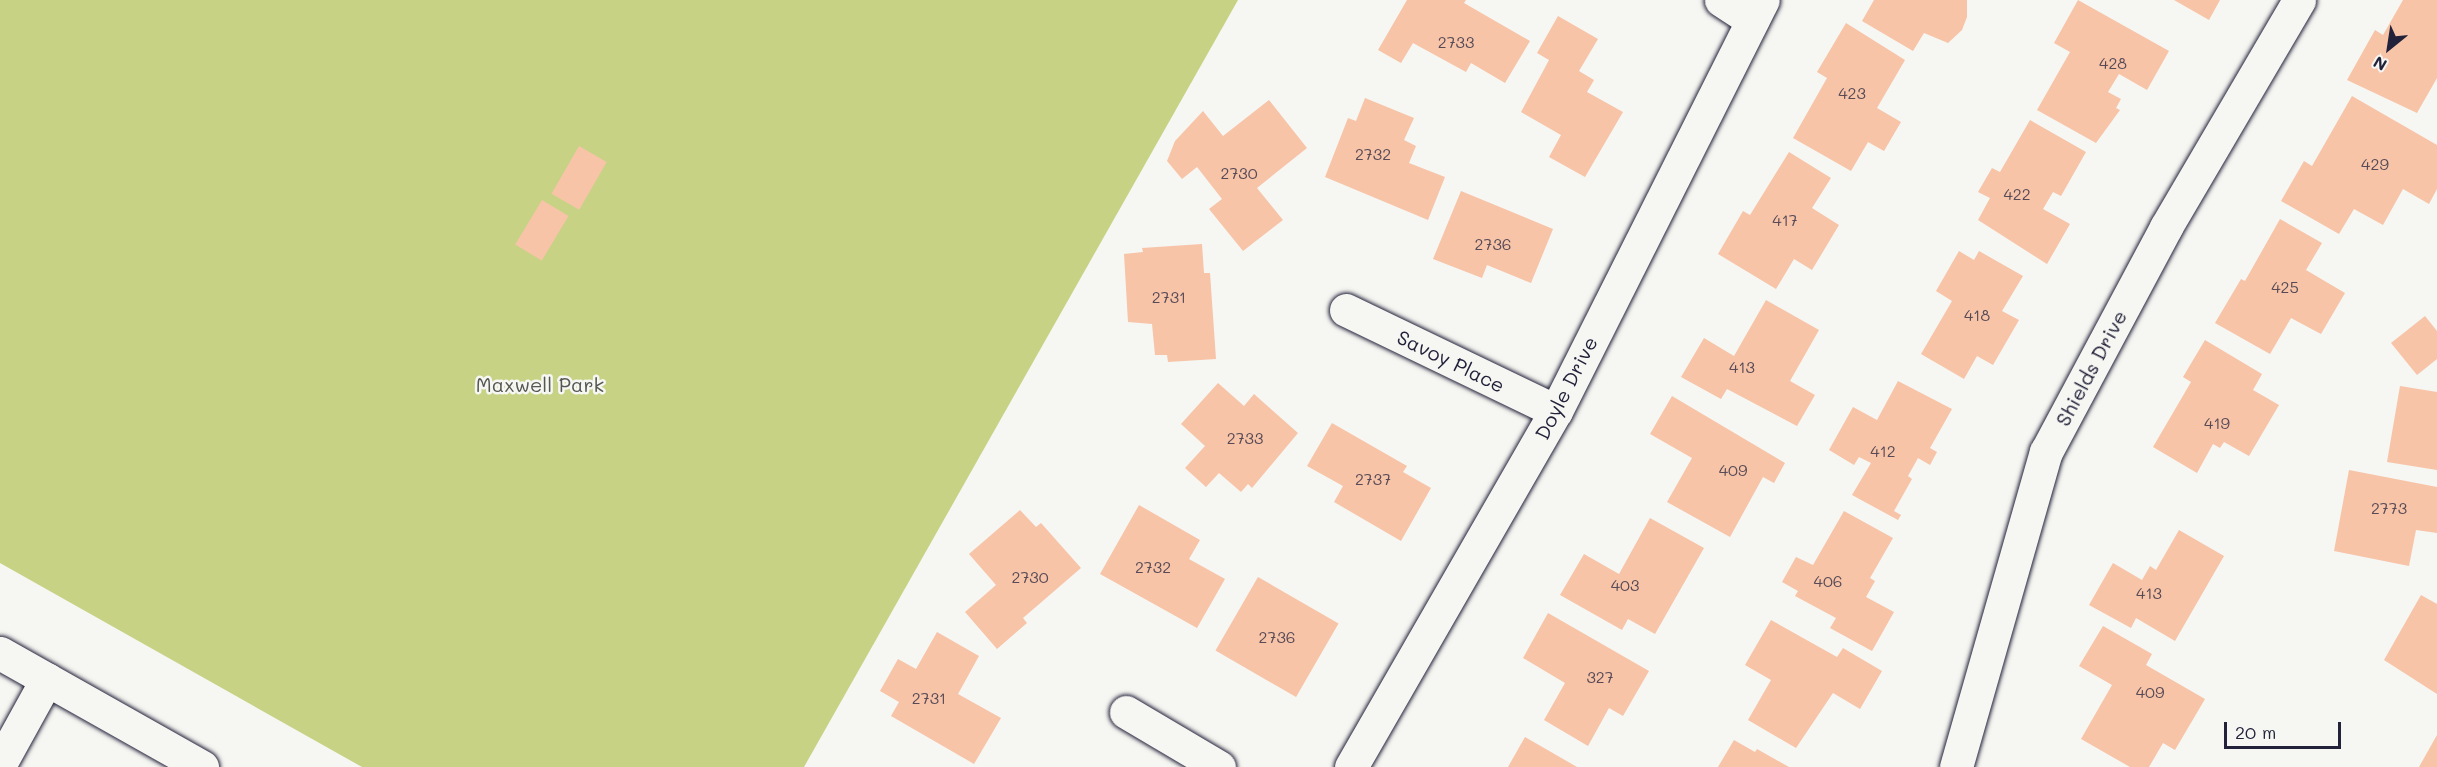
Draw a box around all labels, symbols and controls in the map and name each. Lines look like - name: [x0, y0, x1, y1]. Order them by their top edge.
- north arrow: [2359, 18, 2419, 78]
- house number: 2733: [1438, 32, 1474, 52]
- text: N: [2369, 52, 2390, 76]
- house number: 428: [2099, 53, 2127, 73]
- house number: 423: [1838, 83, 1866, 103]
- house number: 2732: [1355, 144, 1391, 164]
- house number: 429: [2361, 154, 2389, 174]
- house number: 2730: [1220, 163, 1258, 183]
- house number: 422: [2003, 184, 2031, 204]
- house number: 417: [1772, 210, 1798, 230]
- house number: 2736: [1475, 234, 1511, 254]
- house number: 425: [2271, 277, 2299, 297]
- house number: 2731: [1152, 287, 1186, 307]
- house number: 418: [1964, 305, 1990, 325]
- street label: Shields Drive: [2050, 306, 2132, 430]
- street label: Savoy Place: [1393, 325, 1509, 397]
- street label: Doyle Drive: [1530, 332, 1602, 444]
- house number: 413: [1729, 357, 1755, 377]
- park label: Maxwell Park: [476, 372, 604, 396]
- house number: 419: [2204, 413, 2230, 433]
- house number: 2733: [1227, 428, 1263, 448]
- house number: 412: [1870, 441, 1896, 461]
- house number: 409: [1719, 460, 1747, 480]
- house number: 2737: [1355, 469, 1391, 489]
- house number: 2773: [2371, 498, 2407, 518]
- house number: 2732: [1135, 557, 1171, 577]
- house number: 2730: [1011, 567, 1049, 587]
- house number: 406: [1814, 571, 1842, 591]
- house number: 403: [1611, 575, 1639, 595]
- house number: 413: [2136, 583, 2162, 603]
- house number: 2736: [1259, 627, 1295, 647]
- house number: 327: [1586, 667, 1614, 687]
- house number: 409: [2136, 682, 2164, 702]
- house number: 2731: [912, 688, 946, 708]
- scale bar: [2227, 710, 2344, 748]
- text: 20 m: [2235, 720, 2276, 744]

